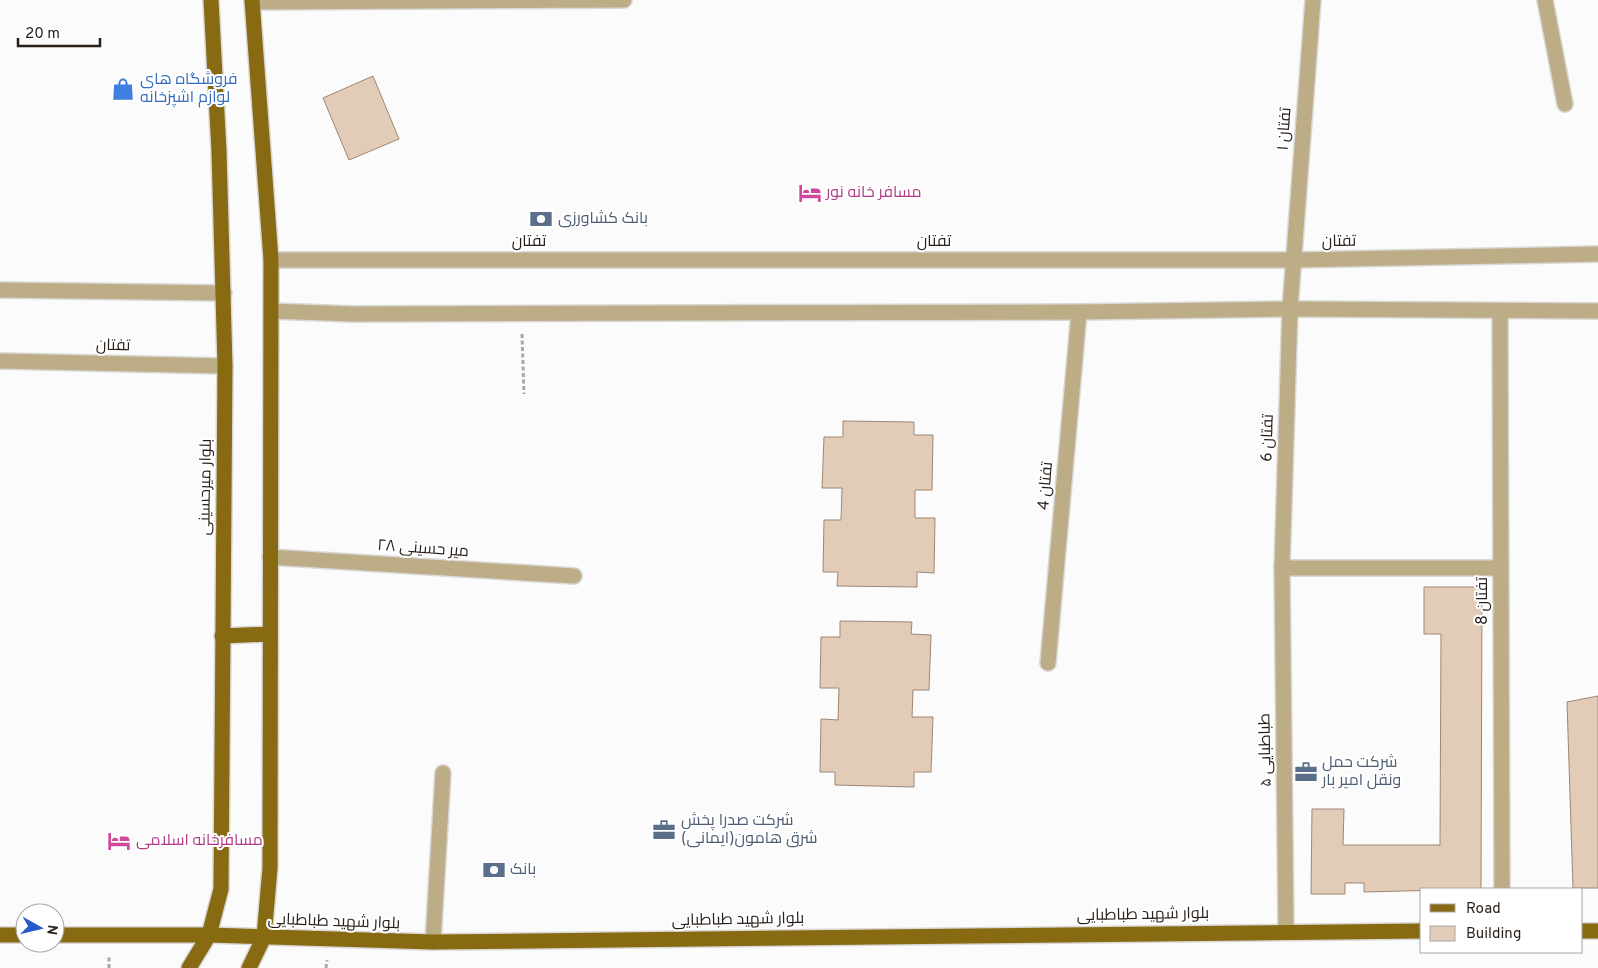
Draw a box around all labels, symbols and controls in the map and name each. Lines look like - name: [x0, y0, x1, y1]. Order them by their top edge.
- scale bar: [18, 15, 100, 47]
- text: 20 m: [25, 25, 60, 44]
- place label: فروشگاه های لوازم اشپزخانه: [140, 70, 237, 108]
- shop icon: فروشگاه های لوازم اشپزخانه: [110, 76, 136, 102]
- street label: تفتان ۱: [1274, 106, 1297, 151]
- hotel icon: مسافر خانه نور: [797, 180, 823, 206]
- place label: مسافر خانه نور: [825, 183, 922, 203]
- bank icon: بانک کشاورزی: [528, 206, 554, 232]
- place label: بانک کشاورزی: [558, 209, 648, 229]
- street label: تفتان: [512, 232, 547, 252]
- street label: تفتان: [917, 232, 952, 252]
- street label: تفتان: [1322, 232, 1357, 252]
- street label: تفتان: [96, 336, 131, 356]
- street label: تفتان 6: [1257, 413, 1279, 462]
- street label: بلوار میرحسینی: [195, 438, 217, 536]
- street label: تفتان 4: [1034, 460, 1058, 511]
- street label: میر حسینی ۲۸: [376, 536, 470, 562]
- street label: تفتان 8: [1473, 576, 1493, 625]
- street label: طباطبایی ۵: [1255, 713, 1277, 787]
- place label: شرکت حمل ونقل امیر بار: [1321, 753, 1401, 791]
- office icon: شرکت حمل ونقل امیر بار: [1293, 759, 1319, 785]
- place label: شرکت صدرا پخش شرق هامون(ایمانی): [681, 811, 817, 849]
- office icon: شرکت صدرا پخش شرق هامون(ایمانی): [651, 817, 677, 843]
- hotel icon: مسافرخانه اسلامی: [106, 828, 132, 854]
- place label: مسافرخانه اسلامی: [136, 831, 263, 851]
- bank icon: بانک: [481, 857, 507, 883]
- place label: بانک: [510, 860, 536, 880]
- legend: [1420, 888, 1583, 953]
- text: Road: [1466, 900, 1501, 919]
- north arrow: [15, 903, 65, 953]
- street label: بلوار شهید طباطبایی: [1077, 904, 1209, 926]
- street label: بلوار شهید طباطبایی: [672, 909, 804, 931]
- street label: بلوار شهید طباطبایی: [267, 910, 401, 934]
- text: N: [42, 923, 61, 936]
- text: Building: [1466, 925, 1521, 944]

